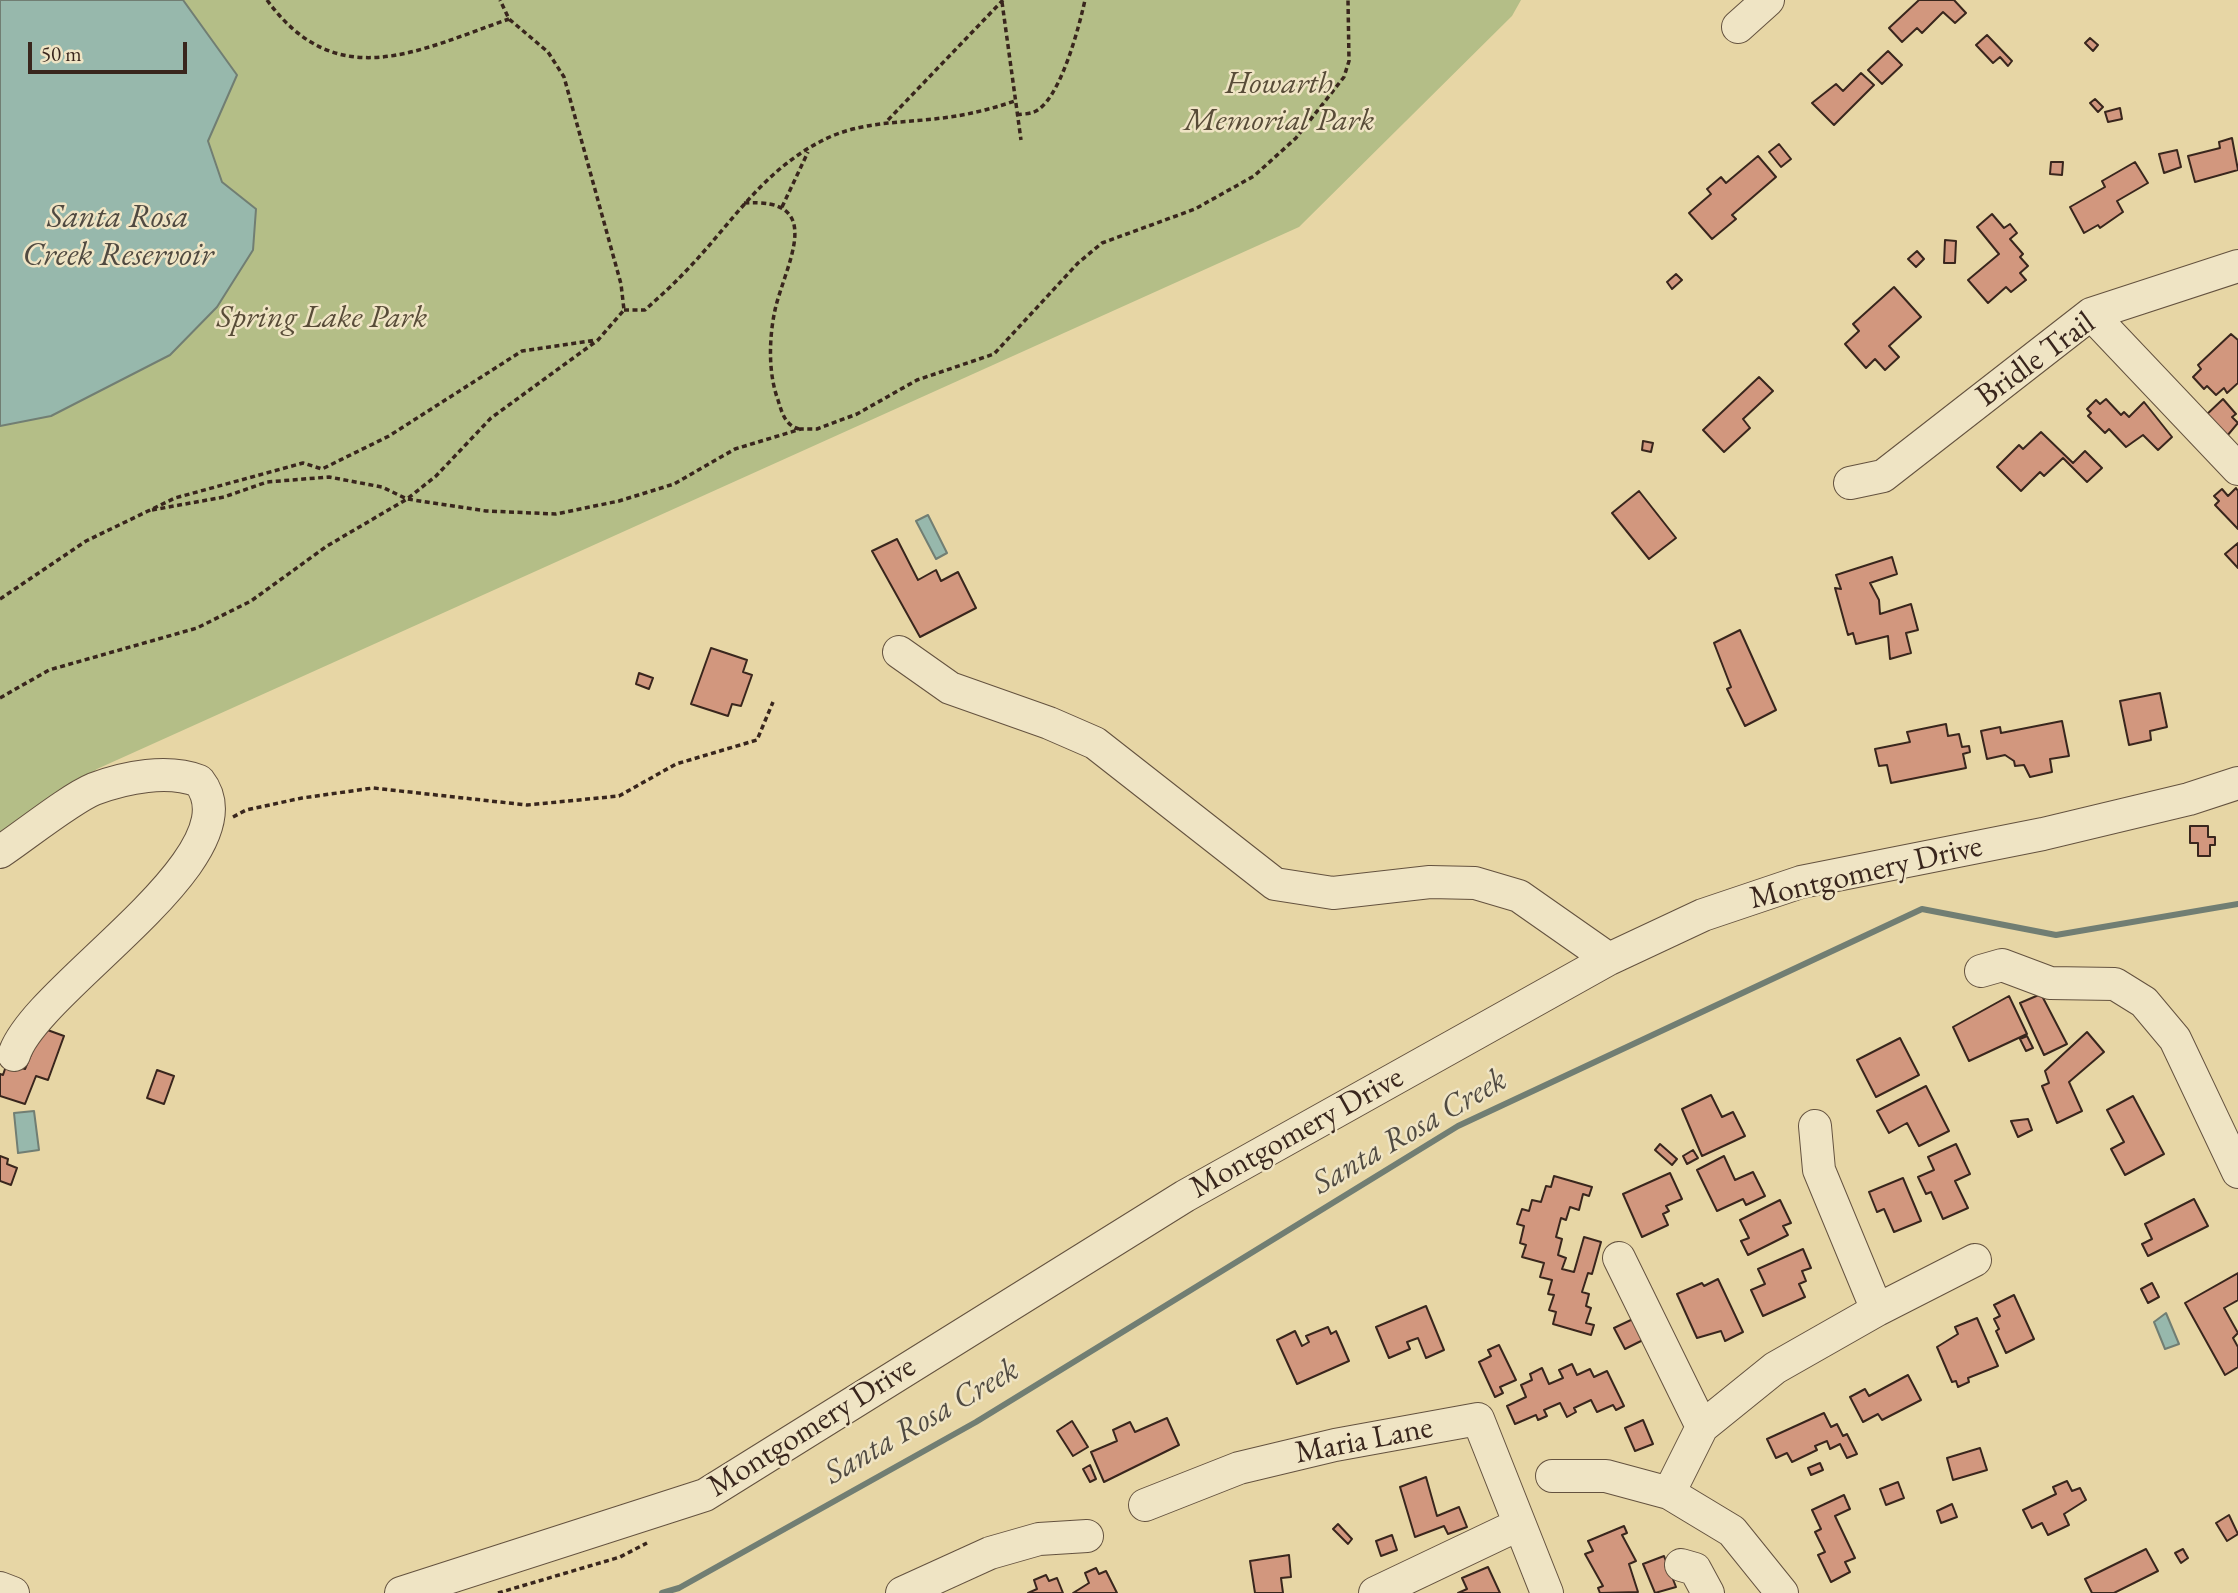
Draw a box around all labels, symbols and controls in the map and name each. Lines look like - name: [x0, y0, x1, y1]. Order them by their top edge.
- scale bar: [32, 28, 191, 72]
- text: 50 m: [41, 40, 82, 67]
- park label: Howarth Memorial Park: [1184, 65, 1374, 140]
- water label: Santa Rosa Creek Reservoir: [22, 198, 214, 276]
- park label: Spring Lake Park: [217, 299, 427, 337]
- street label: Bridle Trail: [1969, 304, 2103, 416]
- street label: Montgomery Drive: [1746, 828, 1986, 918]
- street label: Montgomery Drive: [1184, 1059, 1410, 1207]
- water label: Santa Rosa Creek: [1306, 1060, 1514, 1204]
- street label: Montgomery Drive: [701, 1348, 923, 1506]
- water label: Santa Rosa Creek: [818, 1350, 1026, 1494]
- street label: Maria Lane: [1292, 1409, 1436, 1473]

